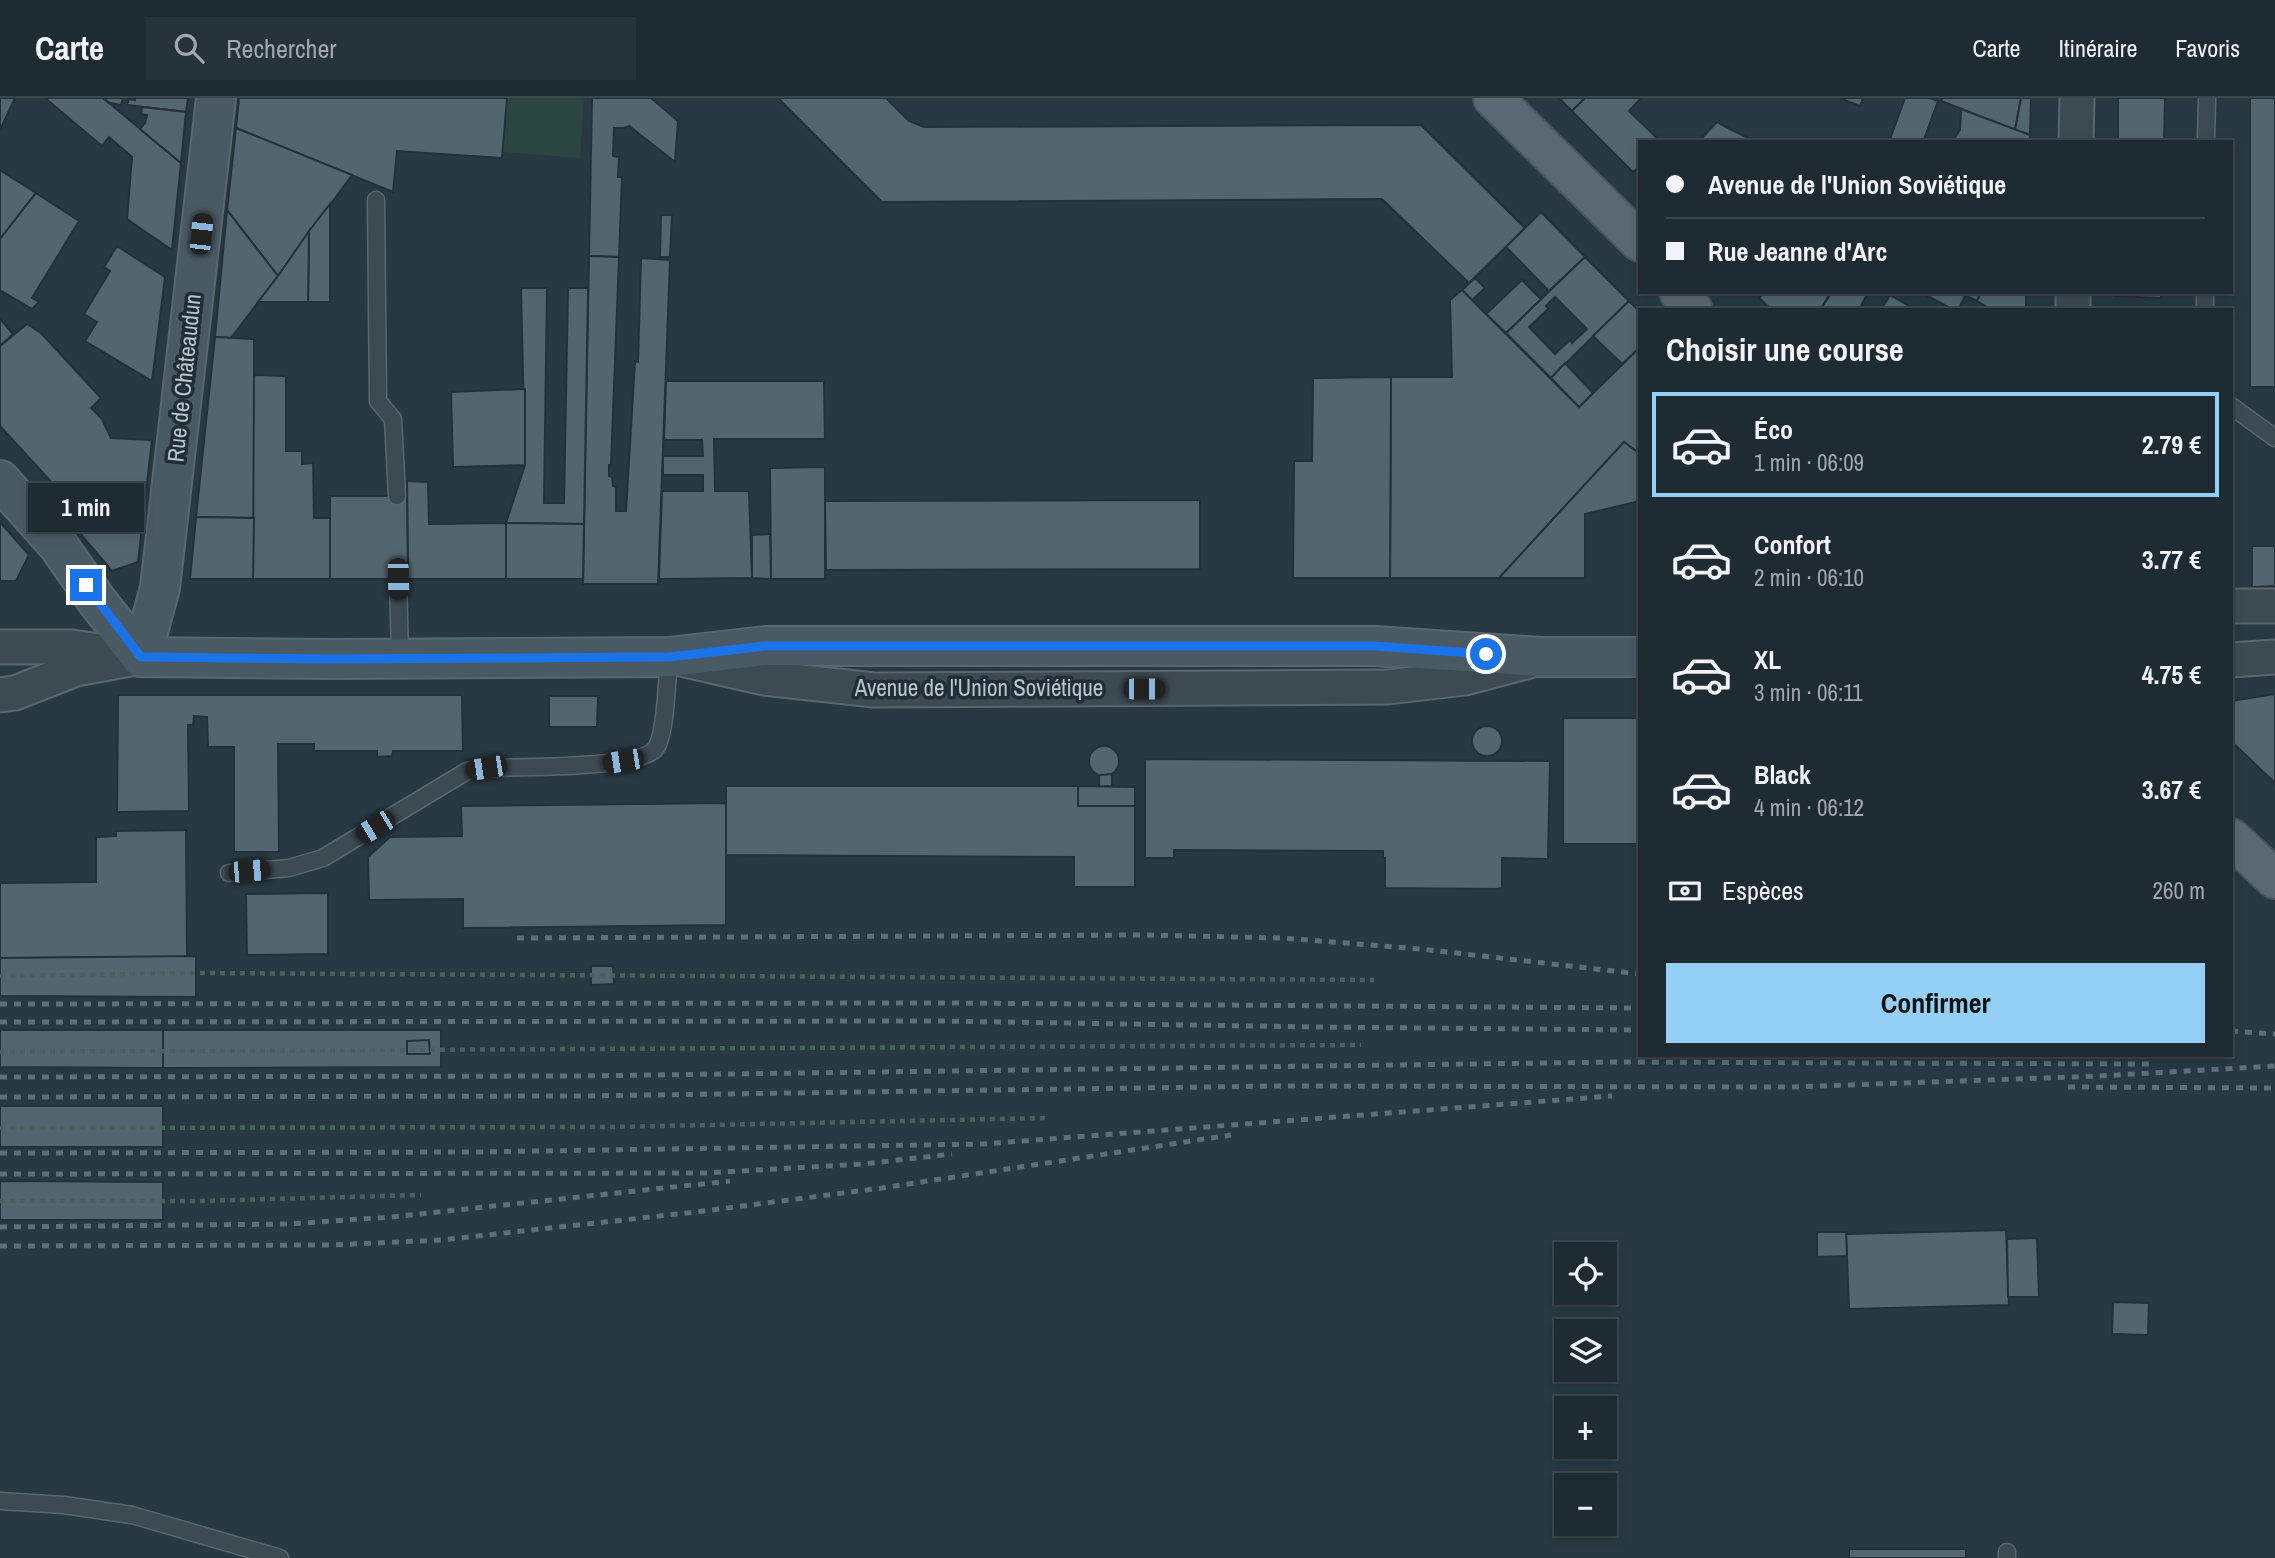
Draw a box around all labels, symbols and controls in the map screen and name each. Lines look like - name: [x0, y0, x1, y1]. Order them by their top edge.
- search box: [146, 17, 636, 80]
- text: Carte: [35, 26, 104, 70]
- icon: search: [170, 29, 208, 67]
- text: Rechercher: [226, 31, 336, 66]
- text: Carte: [1972, 32, 2021, 64]
- text: Itinéraire: [2059, 32, 2137, 64]
- text: Favoris: [2175, 32, 2240, 64]
- text: Avenue de l'Union Soviétique: [1708, 167, 2006, 202]
- car: [189, 212, 214, 256]
- text: Rue Jeanne d'Arc: [1708, 234, 1887, 269]
- street label: Rue de Châteaudun: [159, 292, 208, 464]
- text: Choisir une course: [1666, 328, 1904, 371]
- text: Éco: [1754, 412, 1793, 447]
- icon: car: [1670, 413, 1733, 476]
- text: 2.79 €: [2142, 427, 2201, 462]
- text: 1 min · 06:09: [1754, 447, 1864, 478]
- callout: 1 min: [28, 484, 144, 532]
- text: 1 min: [61, 492, 111, 523]
- text: Confort: [1754, 527, 1831, 562]
- icon: car: [1670, 528, 1733, 591]
- text: 3.77 €: [2142, 542, 2201, 577]
- car: [388, 558, 409, 600]
- text: 2 min · 06:10: [1754, 562, 1864, 593]
- route end: [70, 569, 102, 601]
- route start: [1470, 638, 1502, 670]
- text: XL: [1754, 642, 1781, 677]
- icon: car: [1670, 643, 1733, 706]
- text: 4.75 €: [2142, 657, 2201, 692]
- street label: Avenue de l'Union Soviétique: [854, 672, 1103, 703]
- text: 3 min · 06:11: [1754, 677, 1863, 708]
- car: [1124, 679, 1166, 700]
- car: [601, 747, 646, 775]
- car: [464, 754, 509, 782]
- text: Black: [1754, 757, 1811, 792]
- icon: car: [1670, 758, 1733, 821]
- text: 3.67 €: [2142, 772, 2201, 807]
- text: 4 min · 06:12: [1754, 792, 1864, 823]
- car: [352, 807, 399, 847]
- car: [228, 859, 271, 883]
- icon: cash: [1666, 872, 1704, 910]
- text: Espèces: [1722, 873, 1804, 908]
- text: 260 m: [2153, 875, 2205, 906]
- button: Confirmer: [1666, 963, 2205, 1043]
- map controls: [1554, 1242, 1617, 1536]
- button: locate: [1554, 1242, 1617, 1305]
- button: layers: [1554, 1319, 1617, 1382]
- button: +: [1554, 1396, 1617, 1459]
- button: −: [1554, 1473, 1617, 1536]

